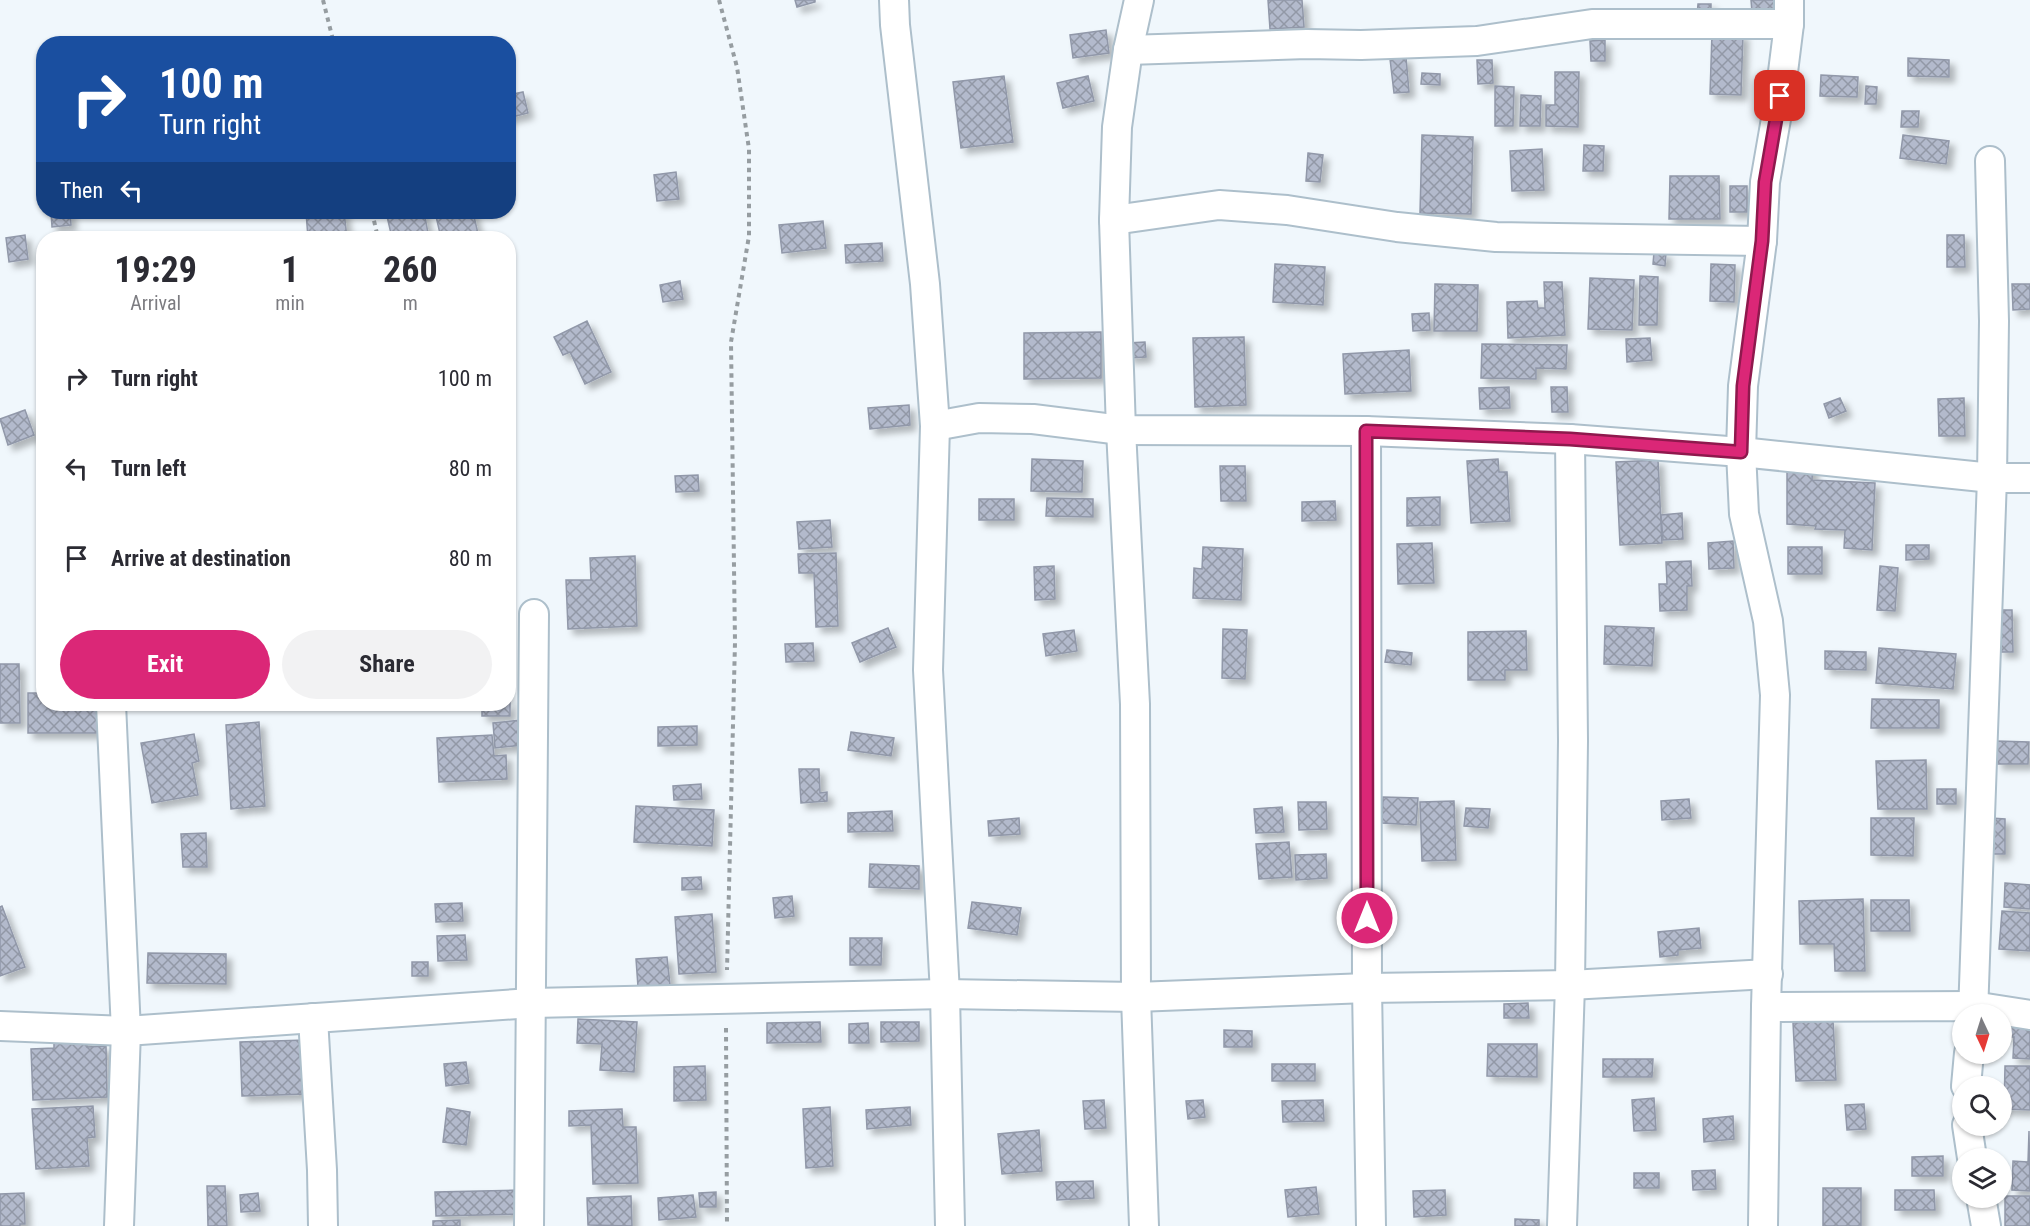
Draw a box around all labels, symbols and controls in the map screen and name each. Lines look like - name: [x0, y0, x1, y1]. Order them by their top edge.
- text: 100 m: [159, 59, 264, 108]
- icon: right: [60, 60, 138, 138]
- pin: [1754, 70, 1805, 121]
- icon: arrive: [1763, 79, 1796, 112]
- text: Turn right: [159, 109, 261, 141]
- icon: left: [115, 174, 148, 207]
- text: Then: [60, 178, 103, 203]
- text: 19:29: [114, 249, 197, 291]
- text: 1: [281, 249, 299, 291]
- text: 260: [383, 249, 438, 291]
- text: Arrival: [130, 291, 181, 315]
- text: min: [275, 291, 305, 315]
- text: m: [403, 291, 418, 315]
- icon: right: [60, 362, 93, 395]
- text: Turn right: [111, 366, 198, 391]
- text: 100 m: [438, 366, 492, 391]
- icon: left: [60, 452, 93, 485]
- text: Turn left: [111, 456, 186, 481]
- text: 80 m: [449, 456, 492, 481]
- icon: arrive: [60, 542, 93, 575]
- text: Arrive at destination: [111, 546, 291, 571]
- text: 80 m: [449, 546, 492, 571]
- button: Exit: [60, 630, 270, 699]
- button: Share: [282, 630, 492, 699]
- position arrow: [1335, 886, 1399, 950]
- north arrow: [1952, 1004, 2012, 1064]
- map controls: [1952, 1004, 2012, 1208]
- button: search: [1952, 1076, 2012, 1136]
- button: layers: [1952, 1148, 2012, 1208]

